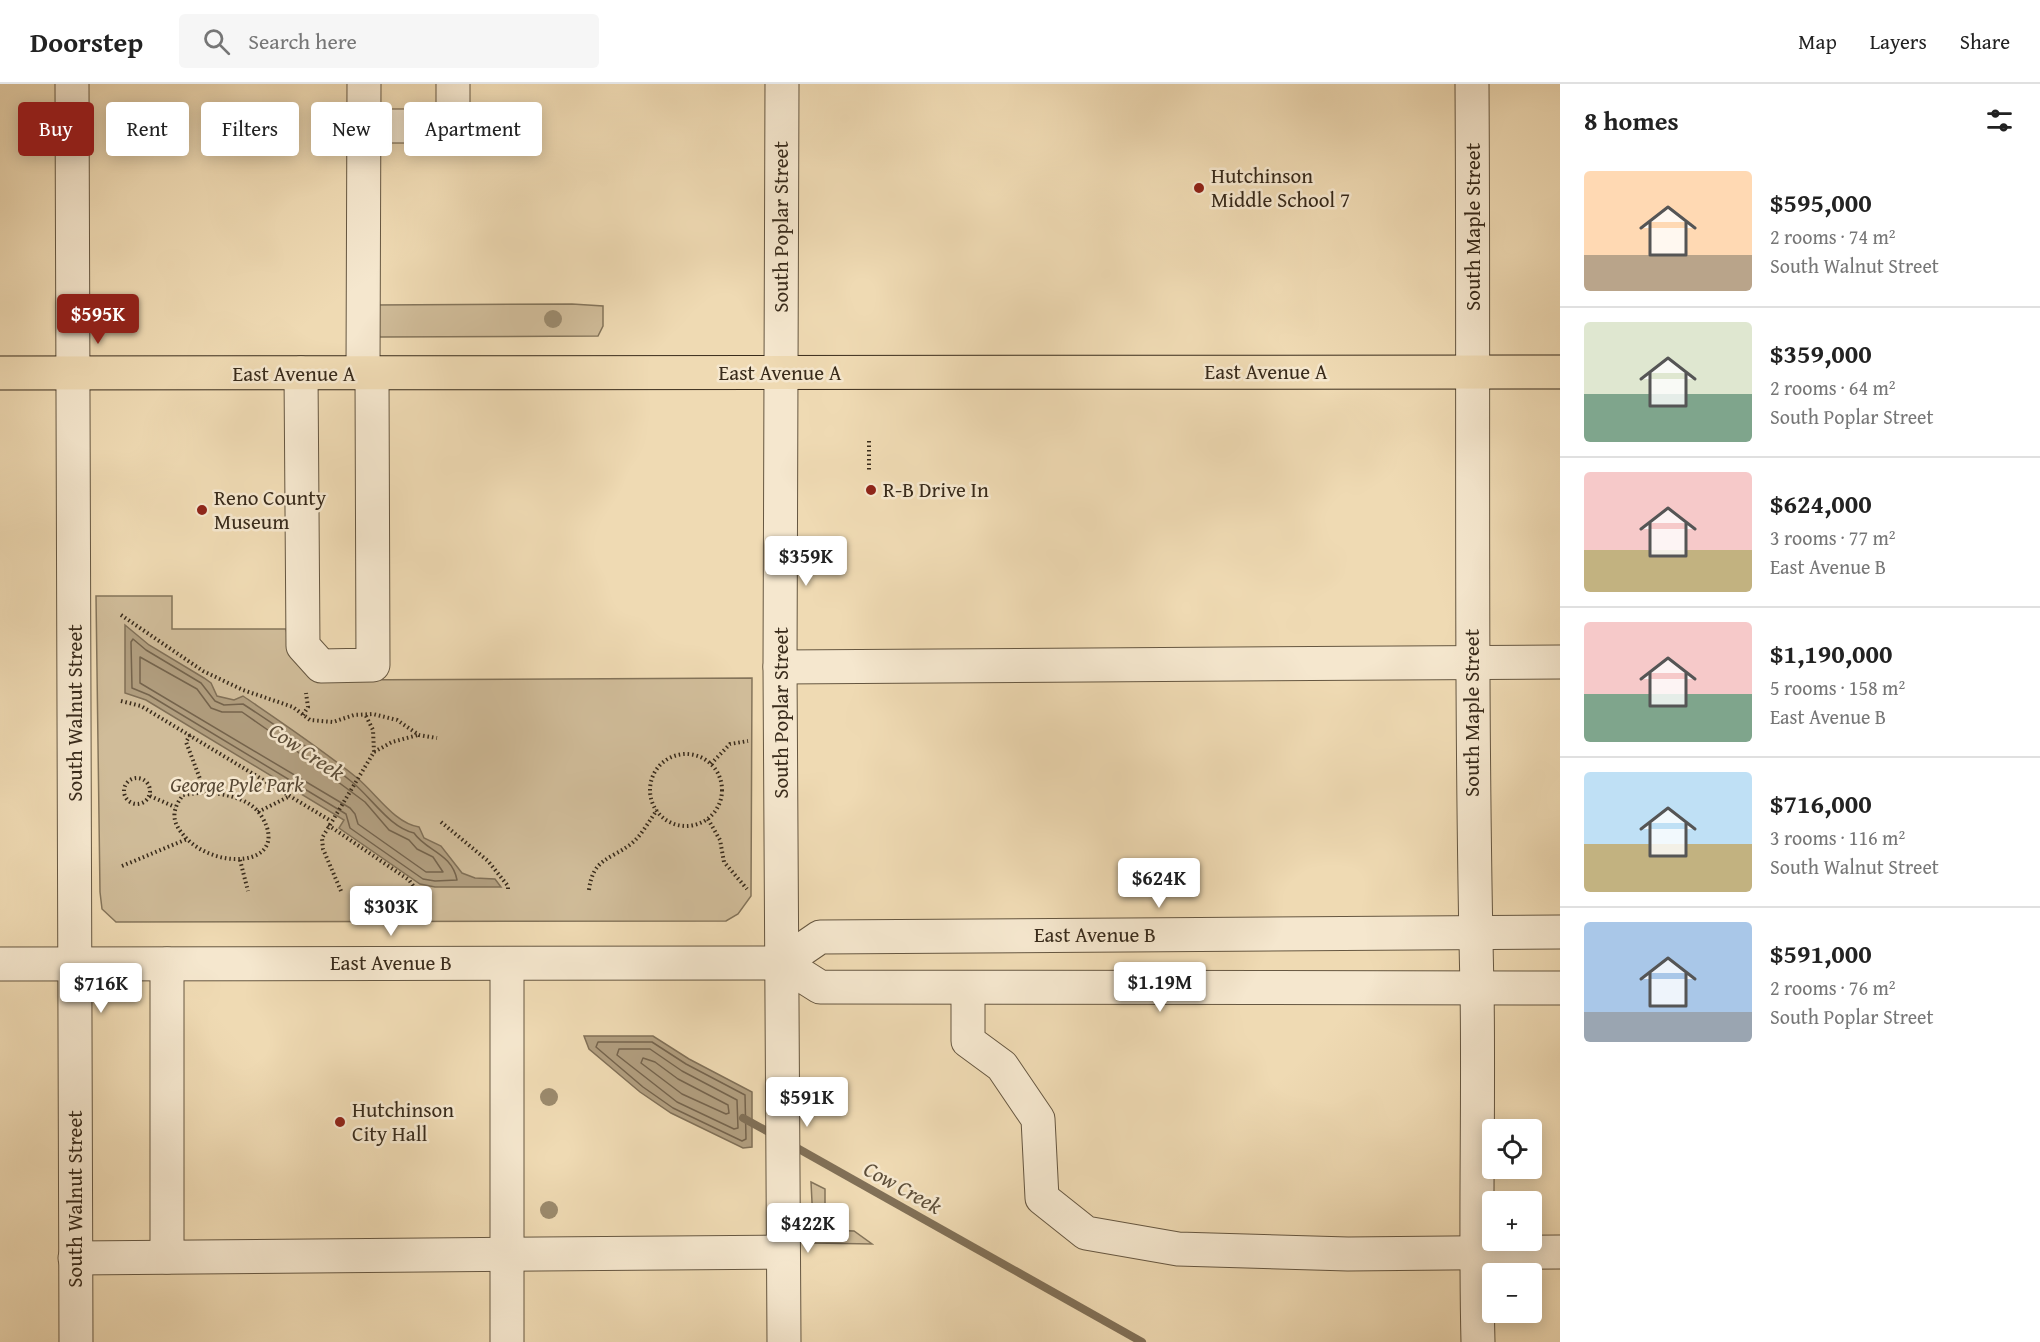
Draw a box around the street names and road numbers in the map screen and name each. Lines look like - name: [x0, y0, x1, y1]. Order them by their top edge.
- street label: South Poplar Street: [765, 141, 796, 313]
- street label: South Maple Street: [1457, 142, 1488, 311]
- street label: East Avenue A: [1205, 356, 1328, 387]
- street label: East Avenue A: [719, 357, 842, 388]
- street label: East Avenue A: [233, 358, 356, 389]
- street label: South Walnut Street: [59, 624, 90, 802]
- street label: South Poplar Street: [765, 627, 796, 799]
- street label: South Maple Street: [1456, 628, 1487, 797]
- street label: East Avenue B: [1034, 919, 1156, 950]
- street label: East Avenue B: [330, 947, 452, 978]
- street label: South Walnut Street: [59, 1110, 90, 1288]

